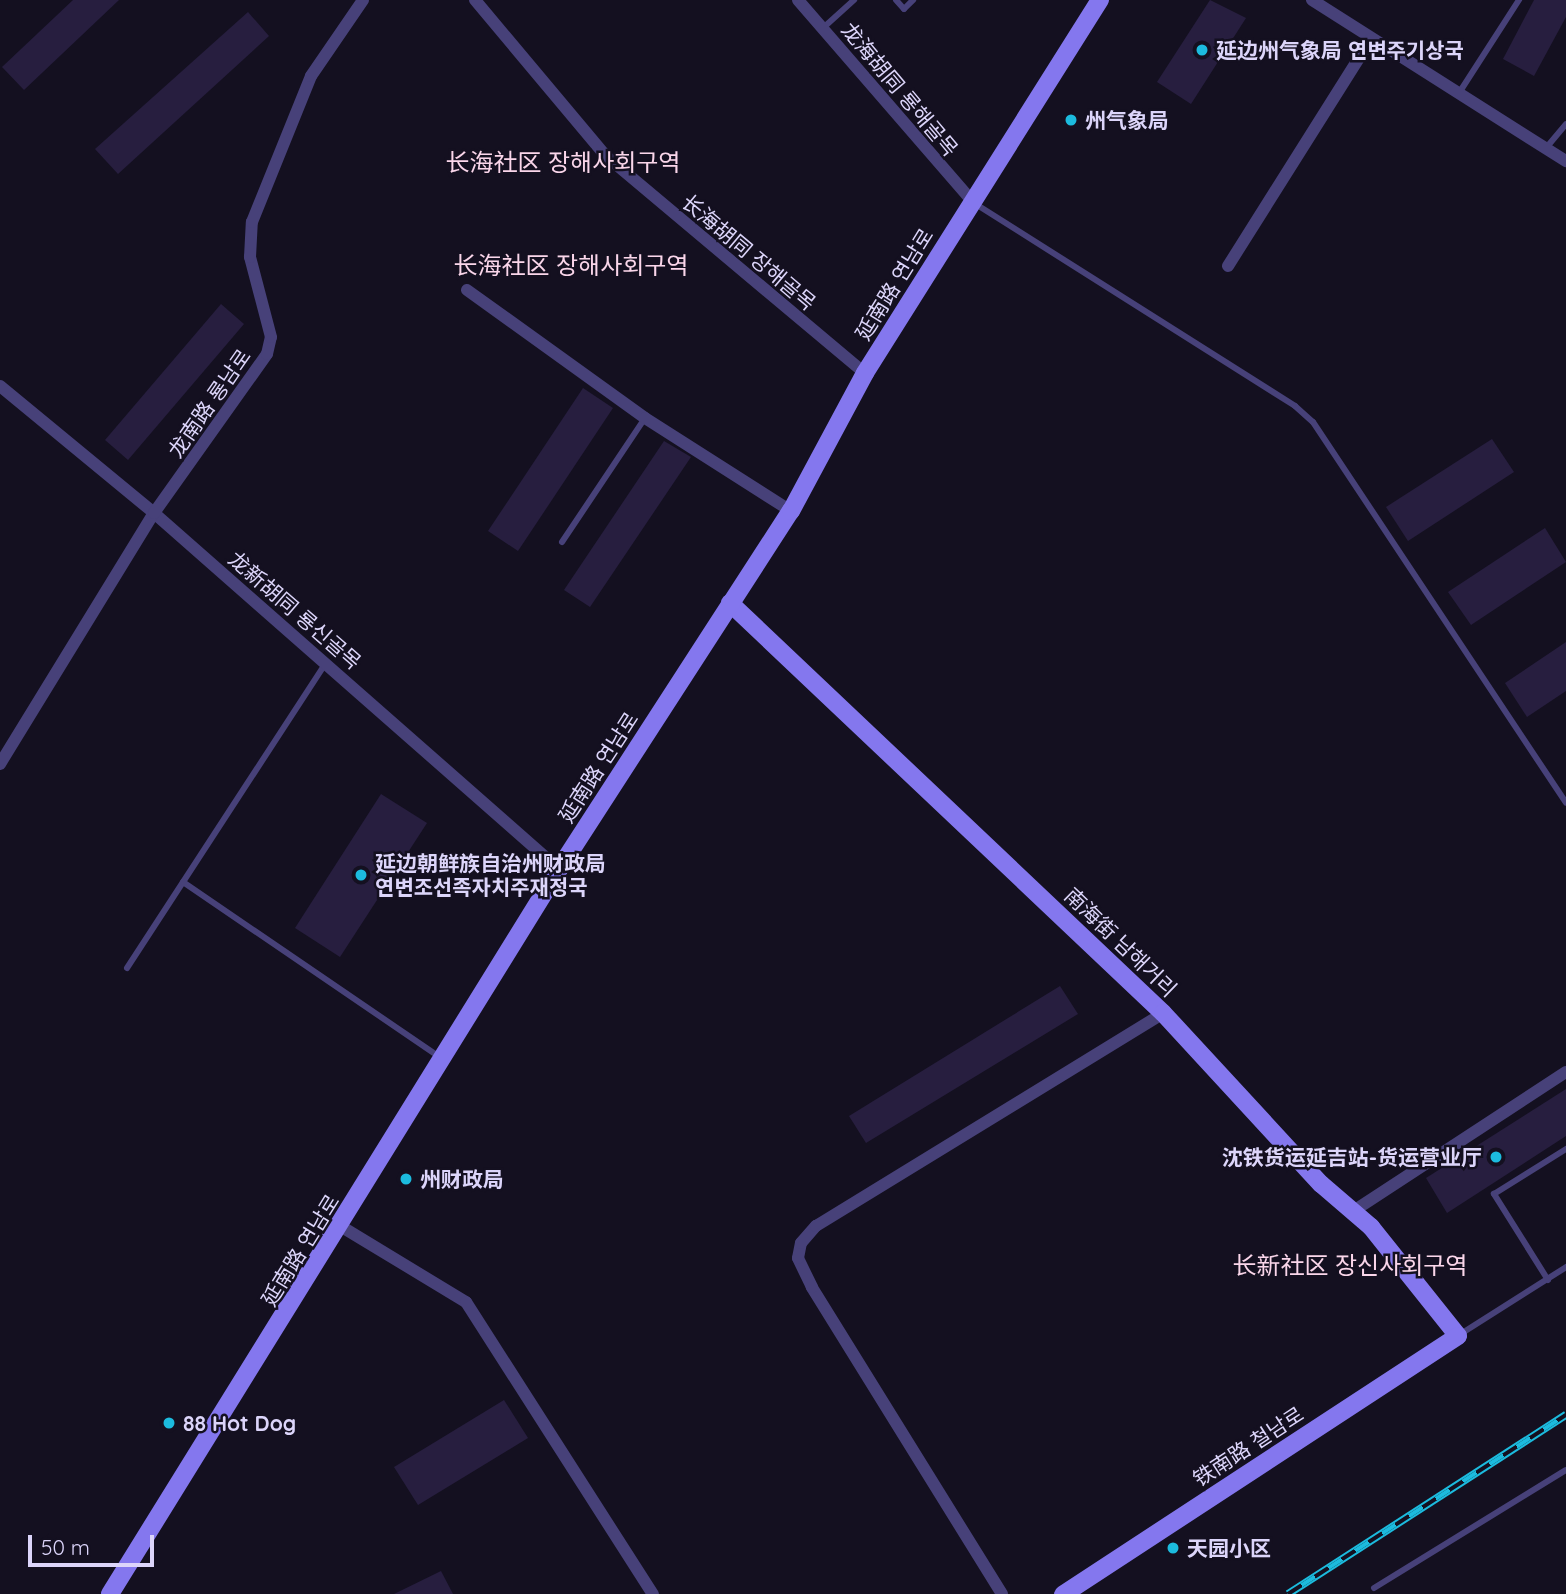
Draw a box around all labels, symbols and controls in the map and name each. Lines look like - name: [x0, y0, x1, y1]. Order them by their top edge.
- street label: 龙海胡同 룡해골목: [837, 17, 963, 161]
- place label: 延边州气象局 연변주기상국: [1216, 37, 1464, 63]
- marker: 延边州气象局 연변주기상국: [1194, 42, 1210, 58]
- place label: 州气象局: [1085, 107, 1169, 133]
- marker: 州气象局: [1063, 112, 1079, 128]
- district label: 长海社区 장해사회구역: [445, 149, 681, 177]
- street label: 长海胡同 장해골목: [677, 189, 821, 315]
- street label: 延南路 연남로: [850, 224, 938, 344]
- district label: 长海社区 장해사회구역: [453, 252, 689, 280]
- street label: 龙南路 룡남로: [162, 344, 256, 462]
- street label: 龙新胡同 룡신골목: [224, 546, 366, 674]
- street label: 延南路 연남로: [553, 707, 643, 827]
- place label: 延边朝鲜族自治州财政局 연변조선족자치주재정국: [375, 850, 606, 900]
- marker: 延边朝鲜族自治州财政局 연변조선족자치주재정국: [353, 867, 369, 883]
- street label: 南海街 남해거리: [1060, 882, 1182, 1002]
- place label: 沈铁货运延吉站-货运营业厅: [1222, 1144, 1482, 1170]
- marker: 沈铁货运延吉站-货运营业厅: [1488, 1149, 1504, 1165]
- place label: 州财政局: [420, 1166, 504, 1192]
- marker: 州财政局: [398, 1171, 414, 1187]
- street label: 延南路 연남로: [256, 1190, 344, 1310]
- district label: 长新社区 장신사회구역: [1232, 1252, 1468, 1280]
- street label: 铁南路 철남로: [1188, 1401, 1308, 1491]
- place label: 88 Hot Dog: [183, 1410, 296, 1436]
- marker: 88 Hot Dog: [161, 1415, 177, 1431]
- scale bar: [32, 1520, 158, 1564]
- text: 50 m: [41, 1534, 90, 1560]
- place label: 天园小区: [1187, 1535, 1271, 1561]
- marker: 天园小区: [1165, 1540, 1181, 1556]

